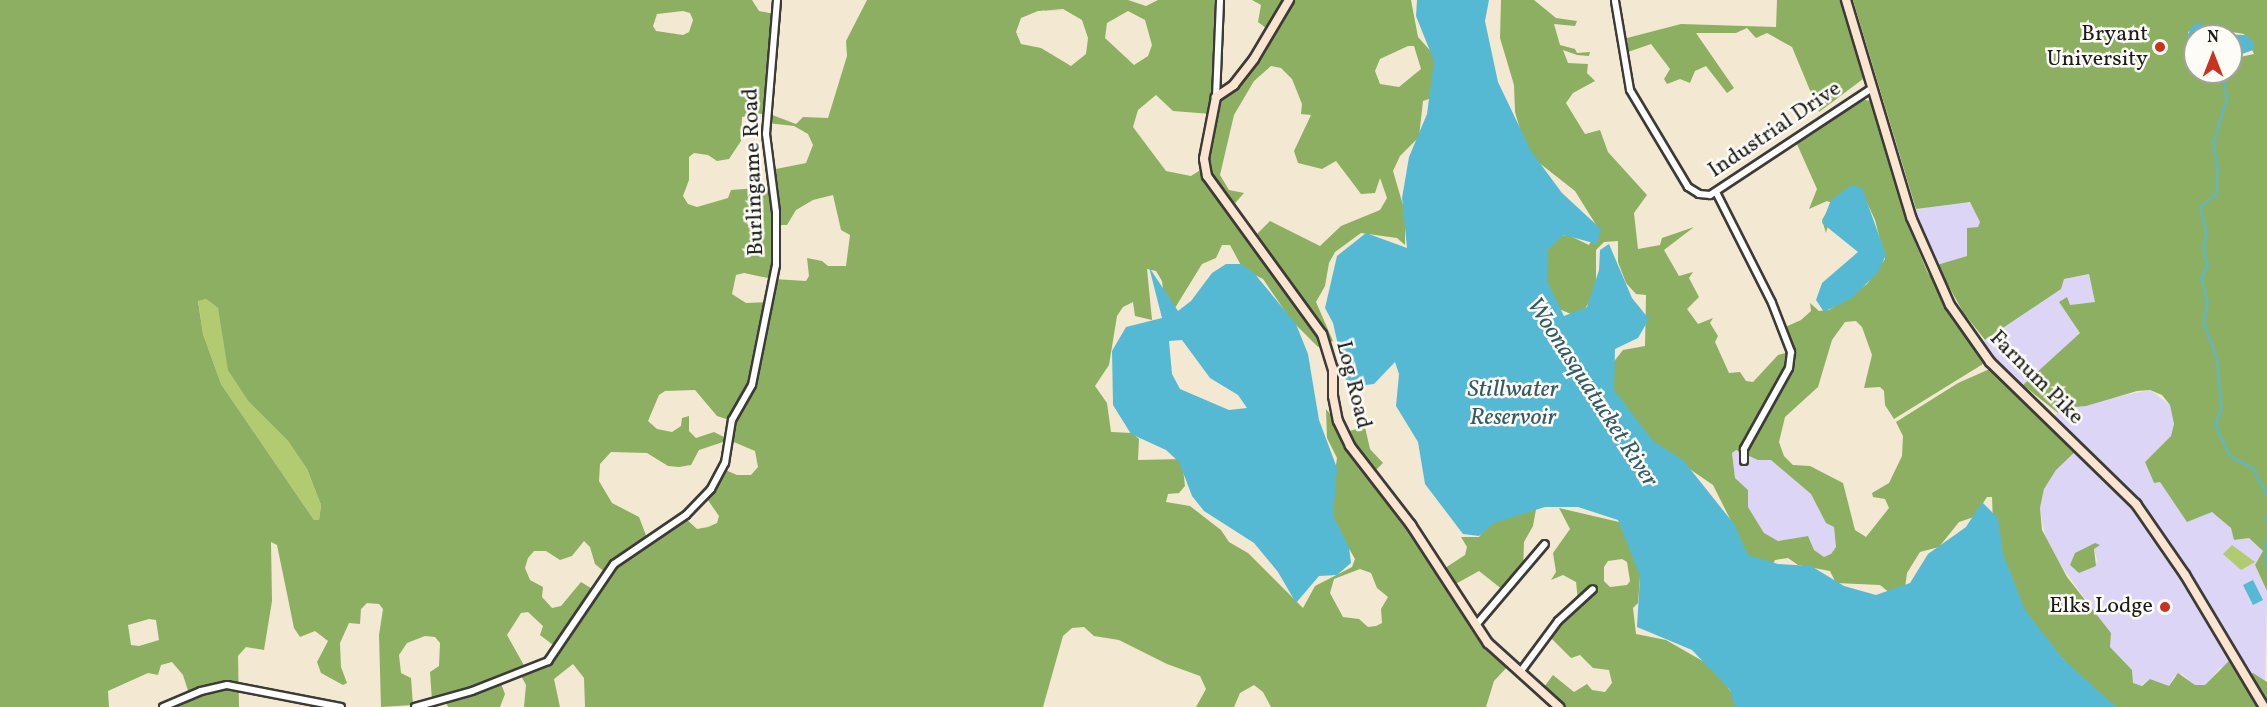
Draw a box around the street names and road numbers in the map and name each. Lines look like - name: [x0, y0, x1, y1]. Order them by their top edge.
- street label: Industrial Drive: [1704, 76, 1846, 184]
- street label: Burlingame Road: [738, 88, 770, 256]
- street label: Farnum Pike: [1983, 325, 2089, 431]
- street label: Log Road: [1329, 338, 1377, 432]

